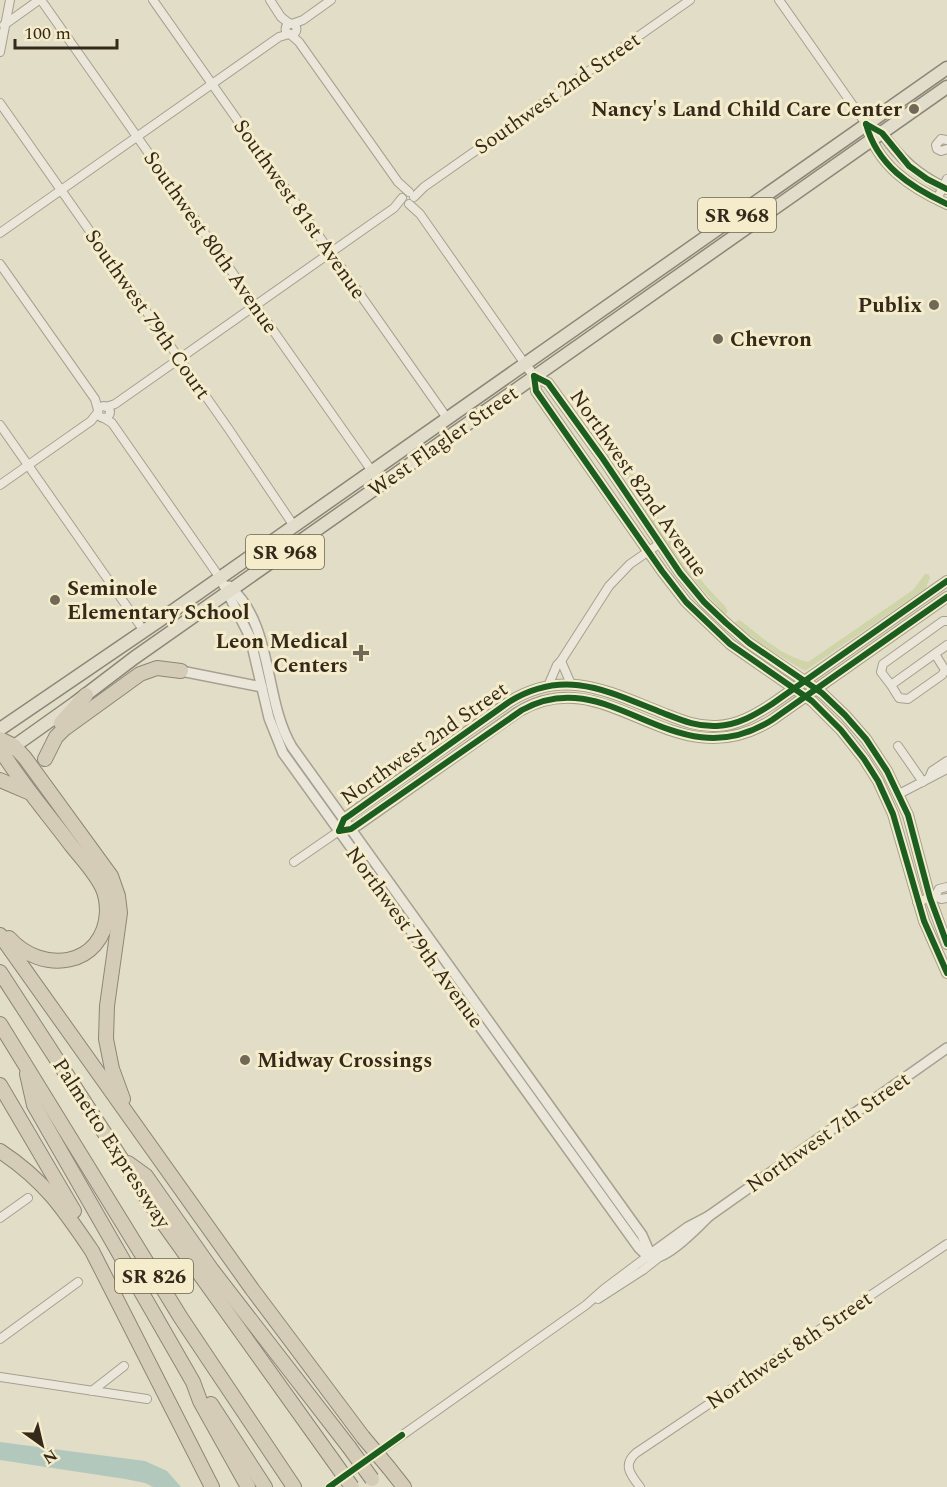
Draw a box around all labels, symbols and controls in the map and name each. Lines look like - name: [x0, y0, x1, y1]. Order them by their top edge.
- scale bar: [15, 12, 117, 50]
- text: 100 m: [24, 20, 71, 47]
- street label: Southwest 2nd Street: [468, 24, 647, 163]
- place label: Nancy's Land Child Care Center: [591, 94, 902, 126]
- marker: Nancy's Land Child Care Center: [907, 102, 921, 116]
- street label: Southwest 81st Avenue: [225, 113, 374, 306]
- street label: Southwest 80th Avenue: [135, 145, 285, 341]
- road number: SR 968: [698, 198, 776, 232]
- street label: Southwest 79th Court: [76, 223, 218, 406]
- place label: Publix: [858, 290, 922, 322]
- marker: Publix: [927, 298, 941, 312]
- place label: Chevron: [730, 324, 812, 356]
- marker: Chevron: [711, 332, 725, 346]
- street label: West Flagler Street: [362, 378, 525, 506]
- street label: Northwest 82nd Avenue: [561, 383, 715, 584]
- road number: SR 968: [246, 535, 324, 569]
- place label: Seminole Elementary School: [67, 573, 250, 629]
- marker: Seminole Elementary School: [48, 593, 62, 607]
- place label: Leon Medical Centers: [215, 626, 348, 682]
- marker: Leon Medical Centers: [352, 644, 370, 662]
- street label: Northwest 2nd Street: [334, 674, 515, 814]
- street label: Northwest 79th Avenue: [337, 840, 491, 1035]
- place label: Midway Crossings: [257, 1045, 432, 1077]
- street label: Palmetto Expressway: [44, 1052, 179, 1236]
- marker: Midway Crossings: [238, 1053, 252, 1067]
- street label: Northwest 7th Street: [740, 1064, 917, 1202]
- road number: SR 826: [115, 1259, 193, 1293]
- street label: Northwest 8th Street: [700, 1283, 879, 1418]
- north arrow: [12, 1415, 72, 1475]
- text: N: [38, 1443, 62, 1470]

